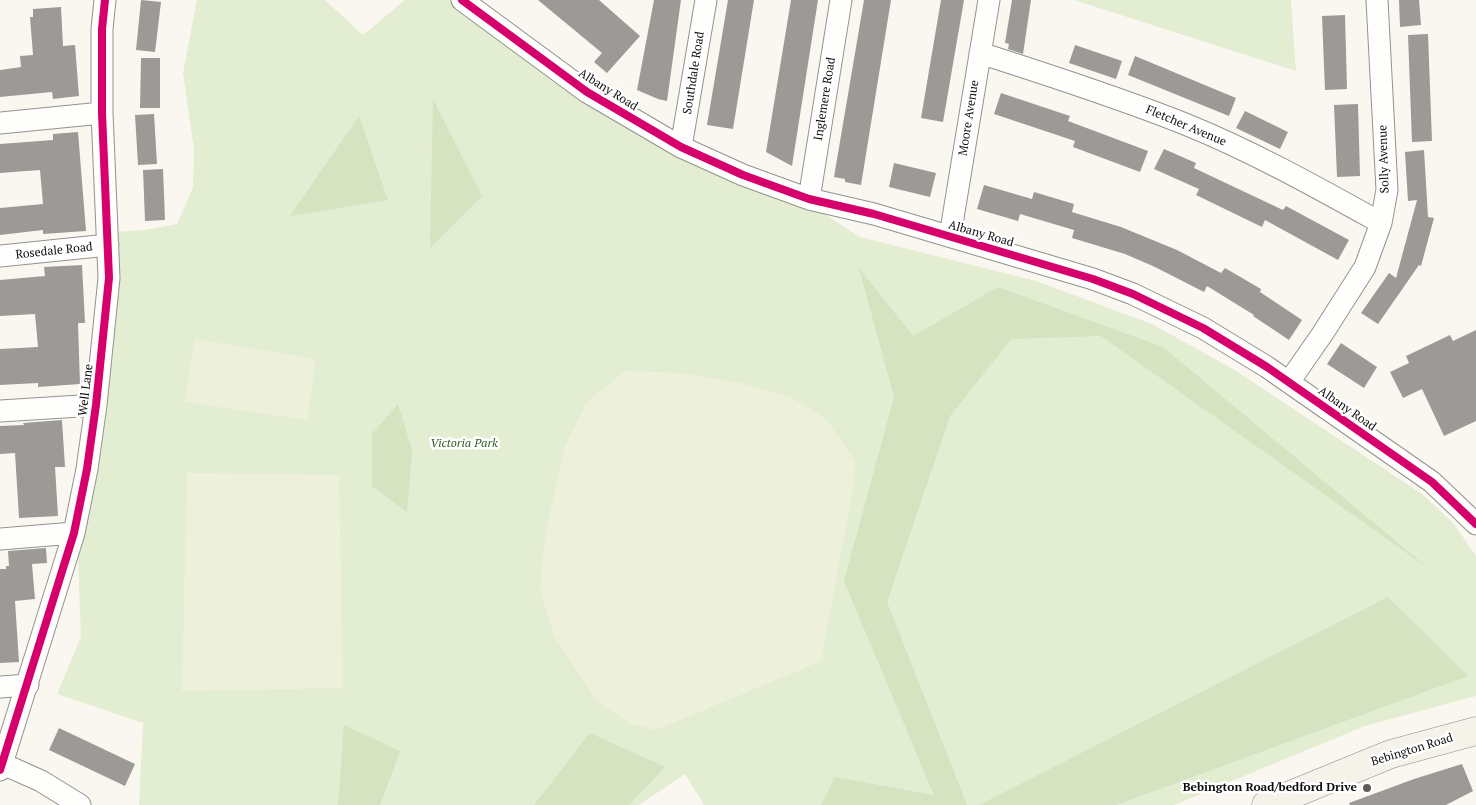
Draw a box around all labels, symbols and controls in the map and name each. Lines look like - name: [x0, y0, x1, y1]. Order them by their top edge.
- street label: Southdale Road: [680, 31, 708, 115]
- street label: Inglemere Road: [811, 56, 839, 142]
- street label: Albany Road: [576, 66, 640, 114]
- street label: Moore Avenue: [956, 79, 982, 157]
- street label: Fletcher Avenue: [1144, 103, 1228, 149]
- street label: Solly Avenue: [1376, 124, 1392, 194]
- street label: Albany Road: [947, 218, 1015, 250]
- street label: Rosedale Road: [15, 240, 93, 262]
- street label: Well Lane: [76, 363, 96, 417]
- street label: Albany Road: [1315, 384, 1379, 434]
- park label: Victoria Park: [430, 437, 498, 451]
- street label: Bebington Road: [1369, 731, 1455, 769]
- place label: Bebington Road/bedford Drive: [1183, 781, 1357, 795]
- marker: Bebington Road/bedford Drive: [1361, 782, 1373, 794]

